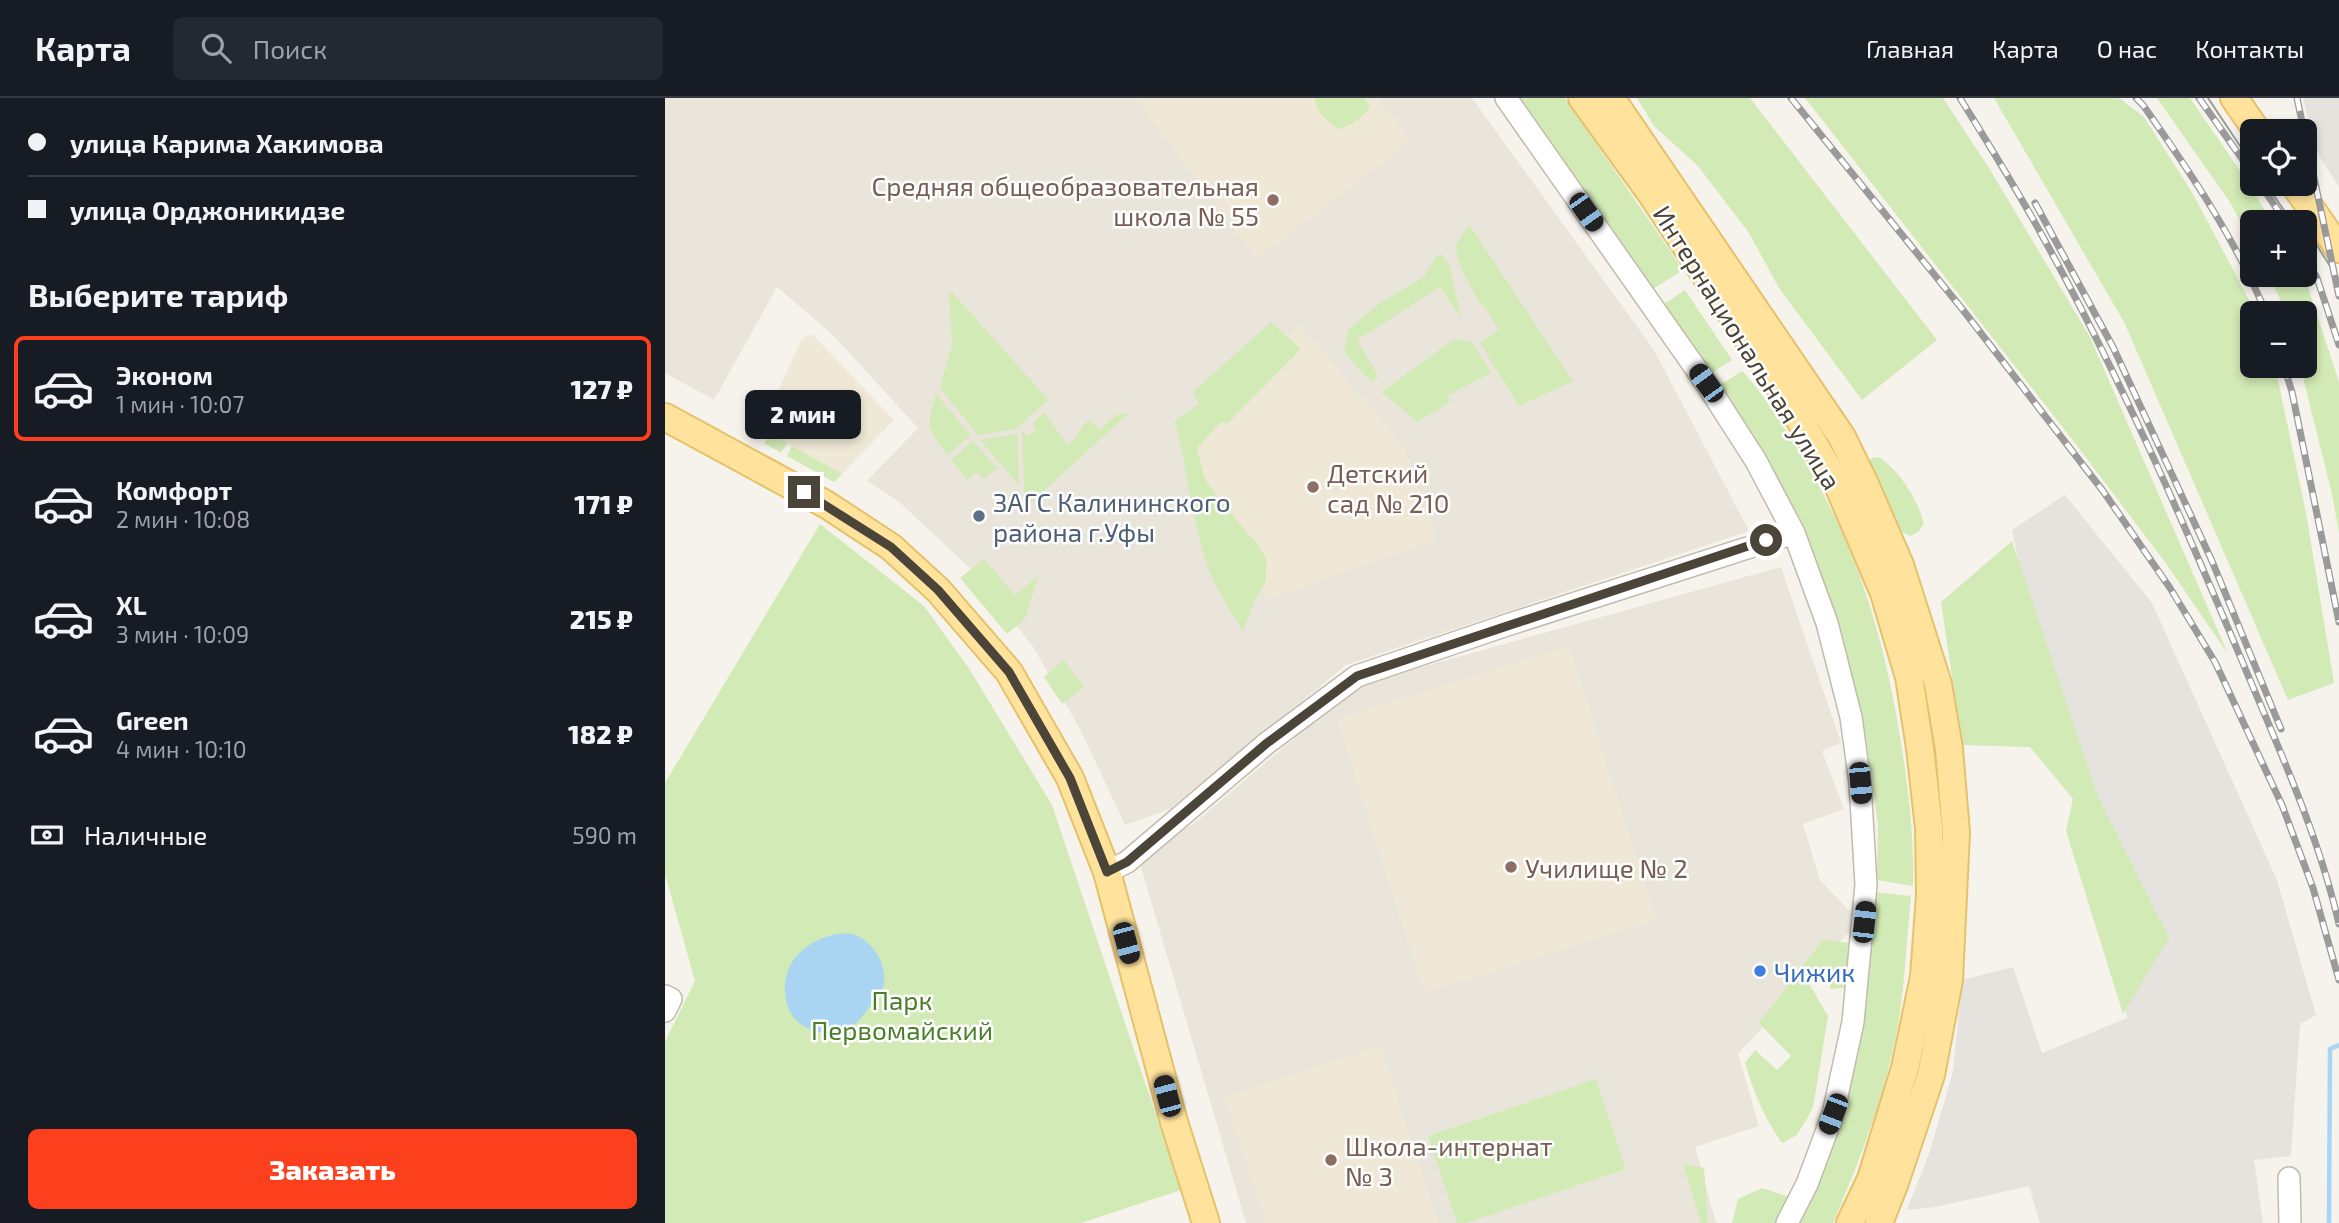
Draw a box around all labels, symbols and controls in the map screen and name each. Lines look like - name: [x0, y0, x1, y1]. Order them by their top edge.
- search box: [173, 17, 663, 80]
- text: Карта: [35, 28, 131, 68]
- icon: search: [197, 29, 235, 67]
- text: Поиск: [253, 33, 327, 64]
- text: Главная: [1866, 34, 1954, 63]
- text: Карта: [1992, 34, 2059, 63]
- text: О нас: [2097, 34, 2157, 63]
- text: Контакты: [2195, 34, 2304, 63]
- map controls: [2240, 119, 2317, 378]
- button: locate: [2240, 119, 2317, 196]
- text: улица Карима Хакимова: [70, 127, 384, 158]
- place label: Средняя общеобразовательная школа № 55: [871, 170, 1259, 231]
- car: [1566, 189, 1607, 235]
- marker: Средняя общеобразовательная школа № 55: [1265, 192, 1281, 208]
- text: улица Орджоникидзе: [70, 194, 345, 225]
- street label: Интернациональная улица: [1647, 199, 1848, 495]
- button: +: [2240, 210, 2317, 287]
- text: Выберите тариф: [28, 275, 288, 313]
- button: −: [2240, 301, 2317, 378]
- icon: car: [32, 357, 95, 420]
- text: Эконом: [116, 359, 213, 390]
- car: [1686, 360, 1727, 406]
- text: 127 ₽: [571, 373, 633, 404]
- text: 1 мин · 10:07: [116, 390, 244, 418]
- callout: 2 мин: [746, 390, 862, 440]
- text: 2 мин: [770, 400, 836, 428]
- place label: Детский сад № 210: [1327, 457, 1449, 518]
- icon: car: [32, 472, 95, 535]
- text: Комфорт: [116, 474, 232, 505]
- route end: [788, 476, 820, 508]
- marker: Детский сад № 210: [1305, 479, 1321, 495]
- place label: ЗАГС Калининского района г.Уфы: [993, 486, 1231, 547]
- text: 171 ₽: [574, 488, 633, 519]
- text: 2 мин · 10:08: [116, 505, 250, 533]
- marker: ЗАГС Калининского района г.Уфы: [971, 508, 987, 524]
- route start: [1750, 524, 1782, 556]
- icon: car: [32, 587, 95, 650]
- text: XL: [116, 589, 147, 620]
- text: 215 ₽: [570, 603, 633, 634]
- text: 3 мин · 10:09: [116, 620, 249, 648]
- icon: car: [32, 702, 95, 765]
- text: Green: [116, 704, 189, 735]
- text: 182 ₽: [568, 718, 633, 749]
- text: 4 мин · 10:10: [116, 735, 247, 763]
- car: [1848, 761, 1873, 805]
- icon: cash: [28, 816, 66, 854]
- text: Наличные: [84, 819, 207, 850]
- text: 590 m: [572, 821, 637, 849]
- place label: Училище № 2: [1525, 852, 1688, 883]
- marker: Училище № 2: [1503, 859, 1519, 875]
- car: [1852, 900, 1877, 944]
- car: [1111, 920, 1142, 966]
- place label: Чижик: [1774, 956, 1855, 987]
- marker: Чижик: [1752, 963, 1768, 979]
- park label: Парк Первомайский: [811, 984, 993, 1045]
- car: [1152, 1073, 1183, 1119]
- car: [1816, 1091, 1851, 1137]
- button: Заказать: [28, 1129, 637, 1209]
- place label: Школа-интернат № 3: [1345, 1130, 1553, 1191]
- marker: Школа-интернат № 3: [1323, 1152, 1339, 1168]

